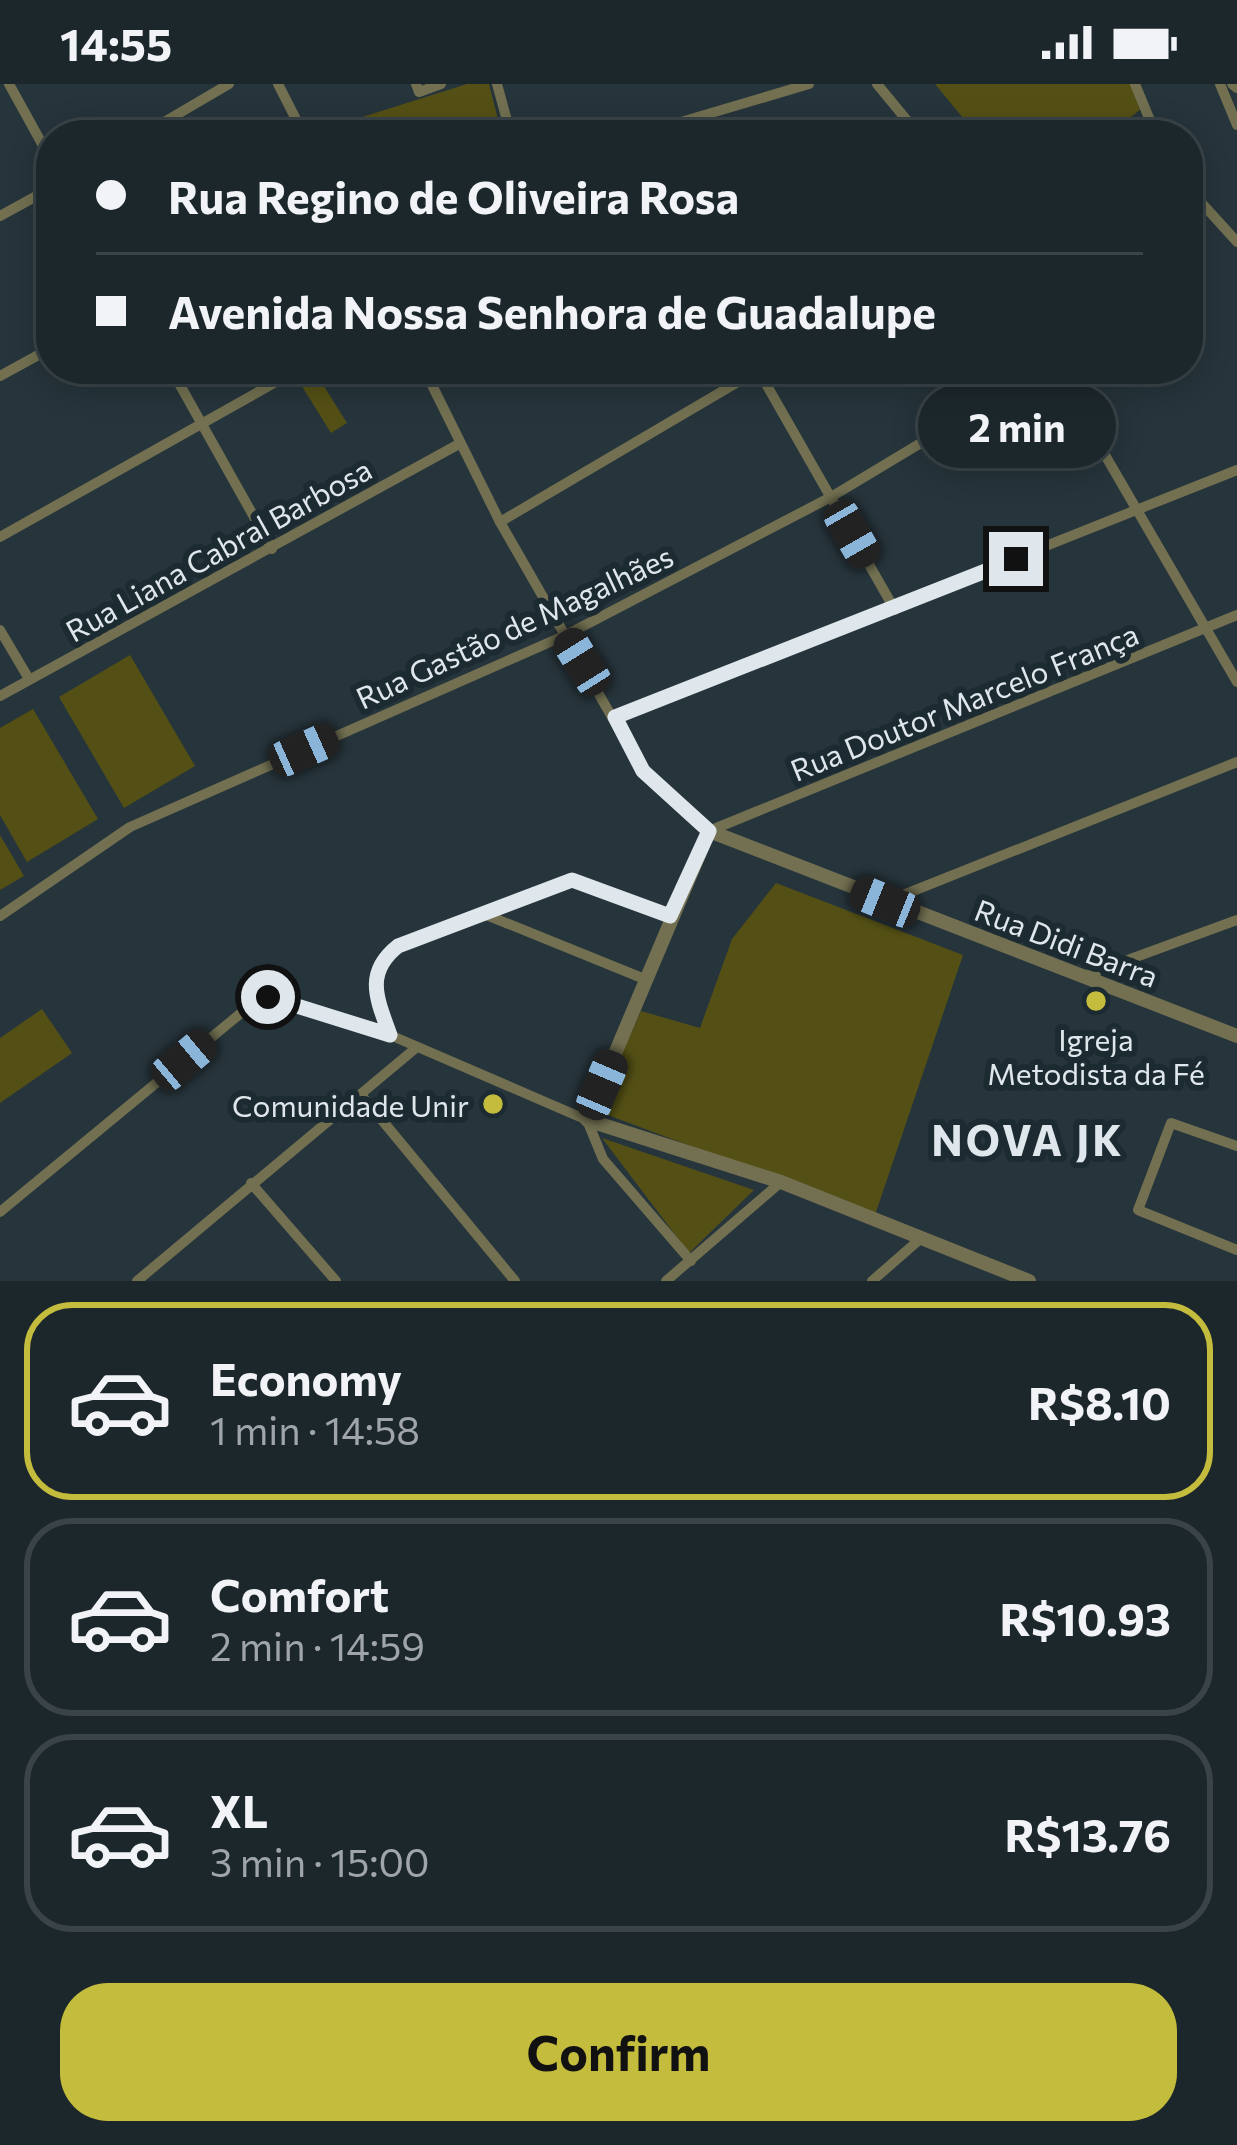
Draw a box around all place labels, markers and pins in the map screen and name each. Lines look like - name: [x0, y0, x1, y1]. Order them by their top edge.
- marker: Igreja Metodista da Fé: [1083, 988, 1109, 1014]
- place label: Igreja Metodista da Fé: [987, 1020, 1205, 1091]
- place label: Comunidade Unir: [232, 1086, 469, 1123]
- marker: Comunidade Unir: [480, 1091, 506, 1117]

